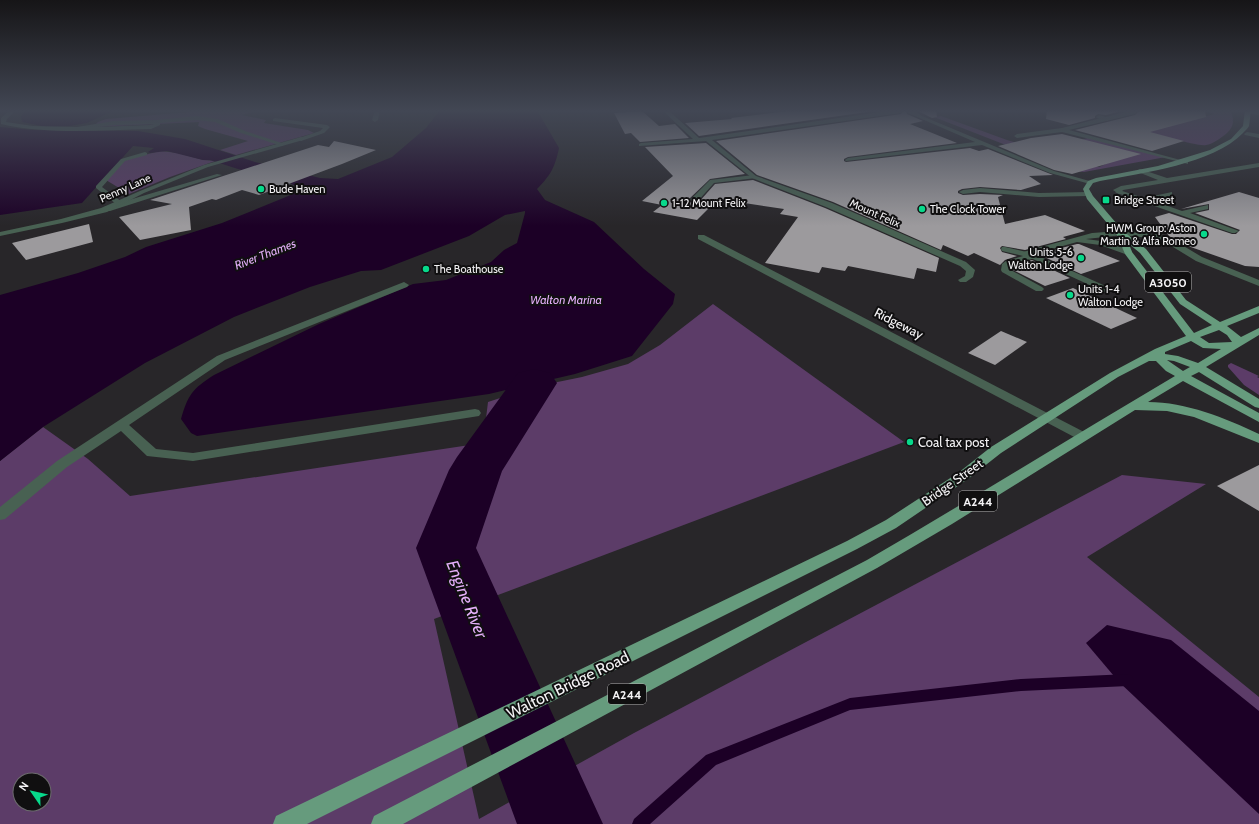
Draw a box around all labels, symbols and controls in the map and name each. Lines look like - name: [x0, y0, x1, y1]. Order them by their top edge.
- street label: Penny Lane: [97, 170, 153, 205]
- place label: Bude Haven: [269, 182, 325, 196]
- marker: Bude Haven: [256, 184, 266, 194]
- place label: Bridge Street: [1114, 193, 1175, 207]
- marker: Bridge Street: [1101, 195, 1111, 205]
- place label: 1-12 Mount Felix: [672, 196, 747, 210]
- street label: Mount Felix: [848, 196, 903, 231]
- marker: 1-12 Mount Felix: [659, 198, 669, 208]
- place label: The Clock Tower: [930, 202, 1006, 216]
- marker: The Clock Tower: [917, 204, 927, 214]
- place label: HWM Group: Aston Martin & Alfa Romeo: [1100, 221, 1196, 248]
- marker: HWM Group: Aston Martin & Alfa Romeo: [1199, 229, 1209, 239]
- water label: River Thames: [232, 235, 298, 273]
- place label: Units 5-6 Walton Lodge: [1008, 245, 1073, 272]
- marker: Units 5-6 Walton Lodge: [1076, 253, 1086, 263]
- place label: The Boathouse: [434, 262, 504, 276]
- marker: The Boathouse: [421, 264, 431, 274]
- road number: A3050: [1145, 272, 1191, 292]
- place label: Units 1-4 Walton Lodge: [1078, 282, 1143, 309]
- marker: Units 1-4 Walton Lodge: [1065, 290, 1075, 300]
- water label: Walton Marina: [530, 292, 602, 307]
- street label: Ridgeway: [872, 304, 927, 342]
- place label: Coal tax post: [918, 434, 990, 450]
- marker: Coal tax post: [905, 437, 915, 447]
- street label: Bridge Street: [918, 455, 986, 509]
- road number: A244: [959, 491, 997, 511]
- water label: Engine River: [442, 557, 492, 642]
- street label: Walton Bridge Road: [504, 647, 632, 723]
- road number: A244: [608, 684, 646, 704]
- north arrow: [12, 772, 52, 812]
- text: N: [16, 779, 32, 794]

